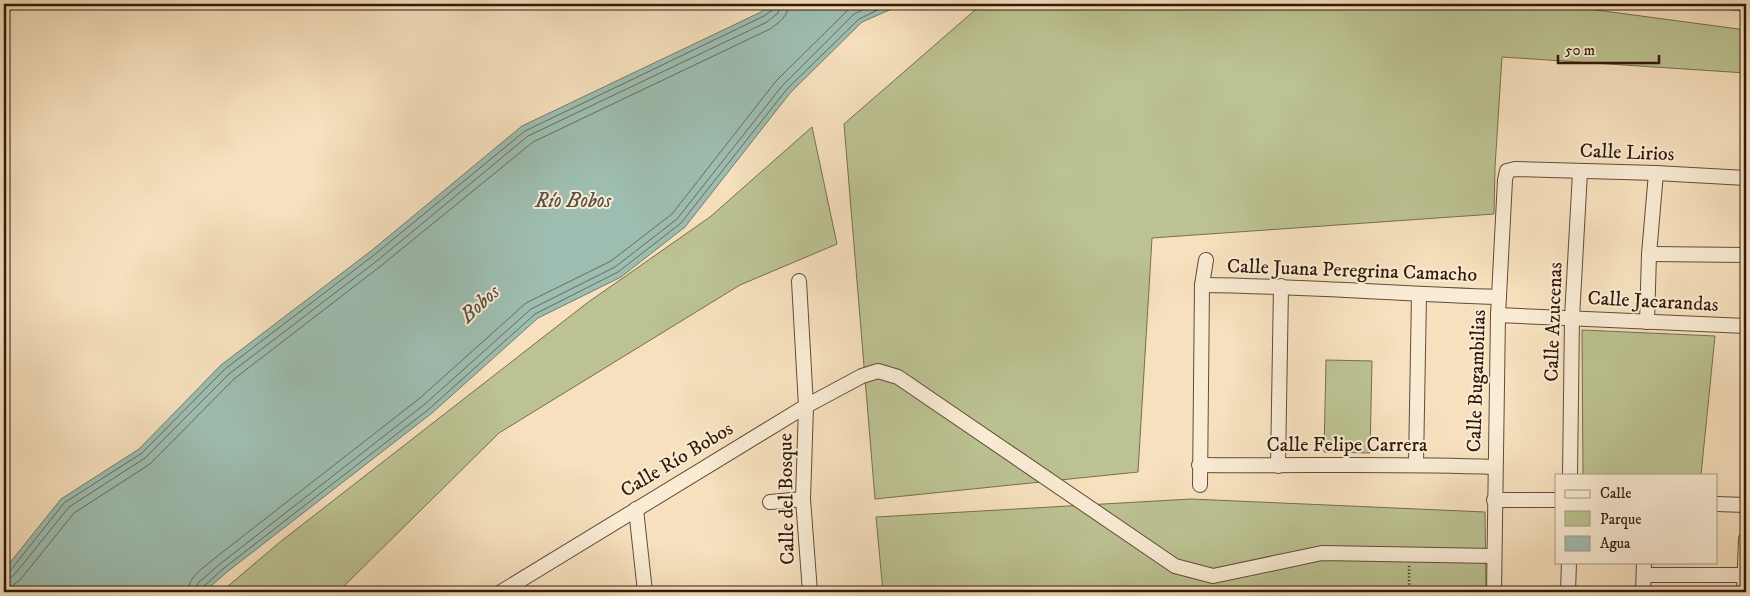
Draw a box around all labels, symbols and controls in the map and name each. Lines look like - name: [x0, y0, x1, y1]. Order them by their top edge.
- scale bar: [1558, 32, 1659, 64]
- text: 50 m: [1565, 41, 1595, 60]
- street label: Calle Lirios: [1579, 139, 1675, 167]
- water label: Río Bobos: [534, 188, 612, 214]
- street label: Calle Juana Peregrina Camacho: [1226, 254, 1478, 288]
- street label: Calle Azucenas: [1539, 261, 1569, 382]
- water label: Bobos: [454, 279, 506, 329]
- street label: Calle Jacarandas: [1587, 286, 1719, 318]
- street label: Calle Bugambilias: [1462, 309, 1492, 453]
- street label: Calle Río Bobos: [616, 416, 738, 503]
- street label: Calle del Bosque: [773, 433, 801, 565]
- street label: Calle Felipe Carrera: [1266, 433, 1428, 458]
- legend: [1555, 474, 1718, 564]
- text: Calle: [1600, 484, 1632, 503]
- text: Parque: [1600, 510, 1641, 529]
- text: Agua: [1600, 534, 1631, 553]

